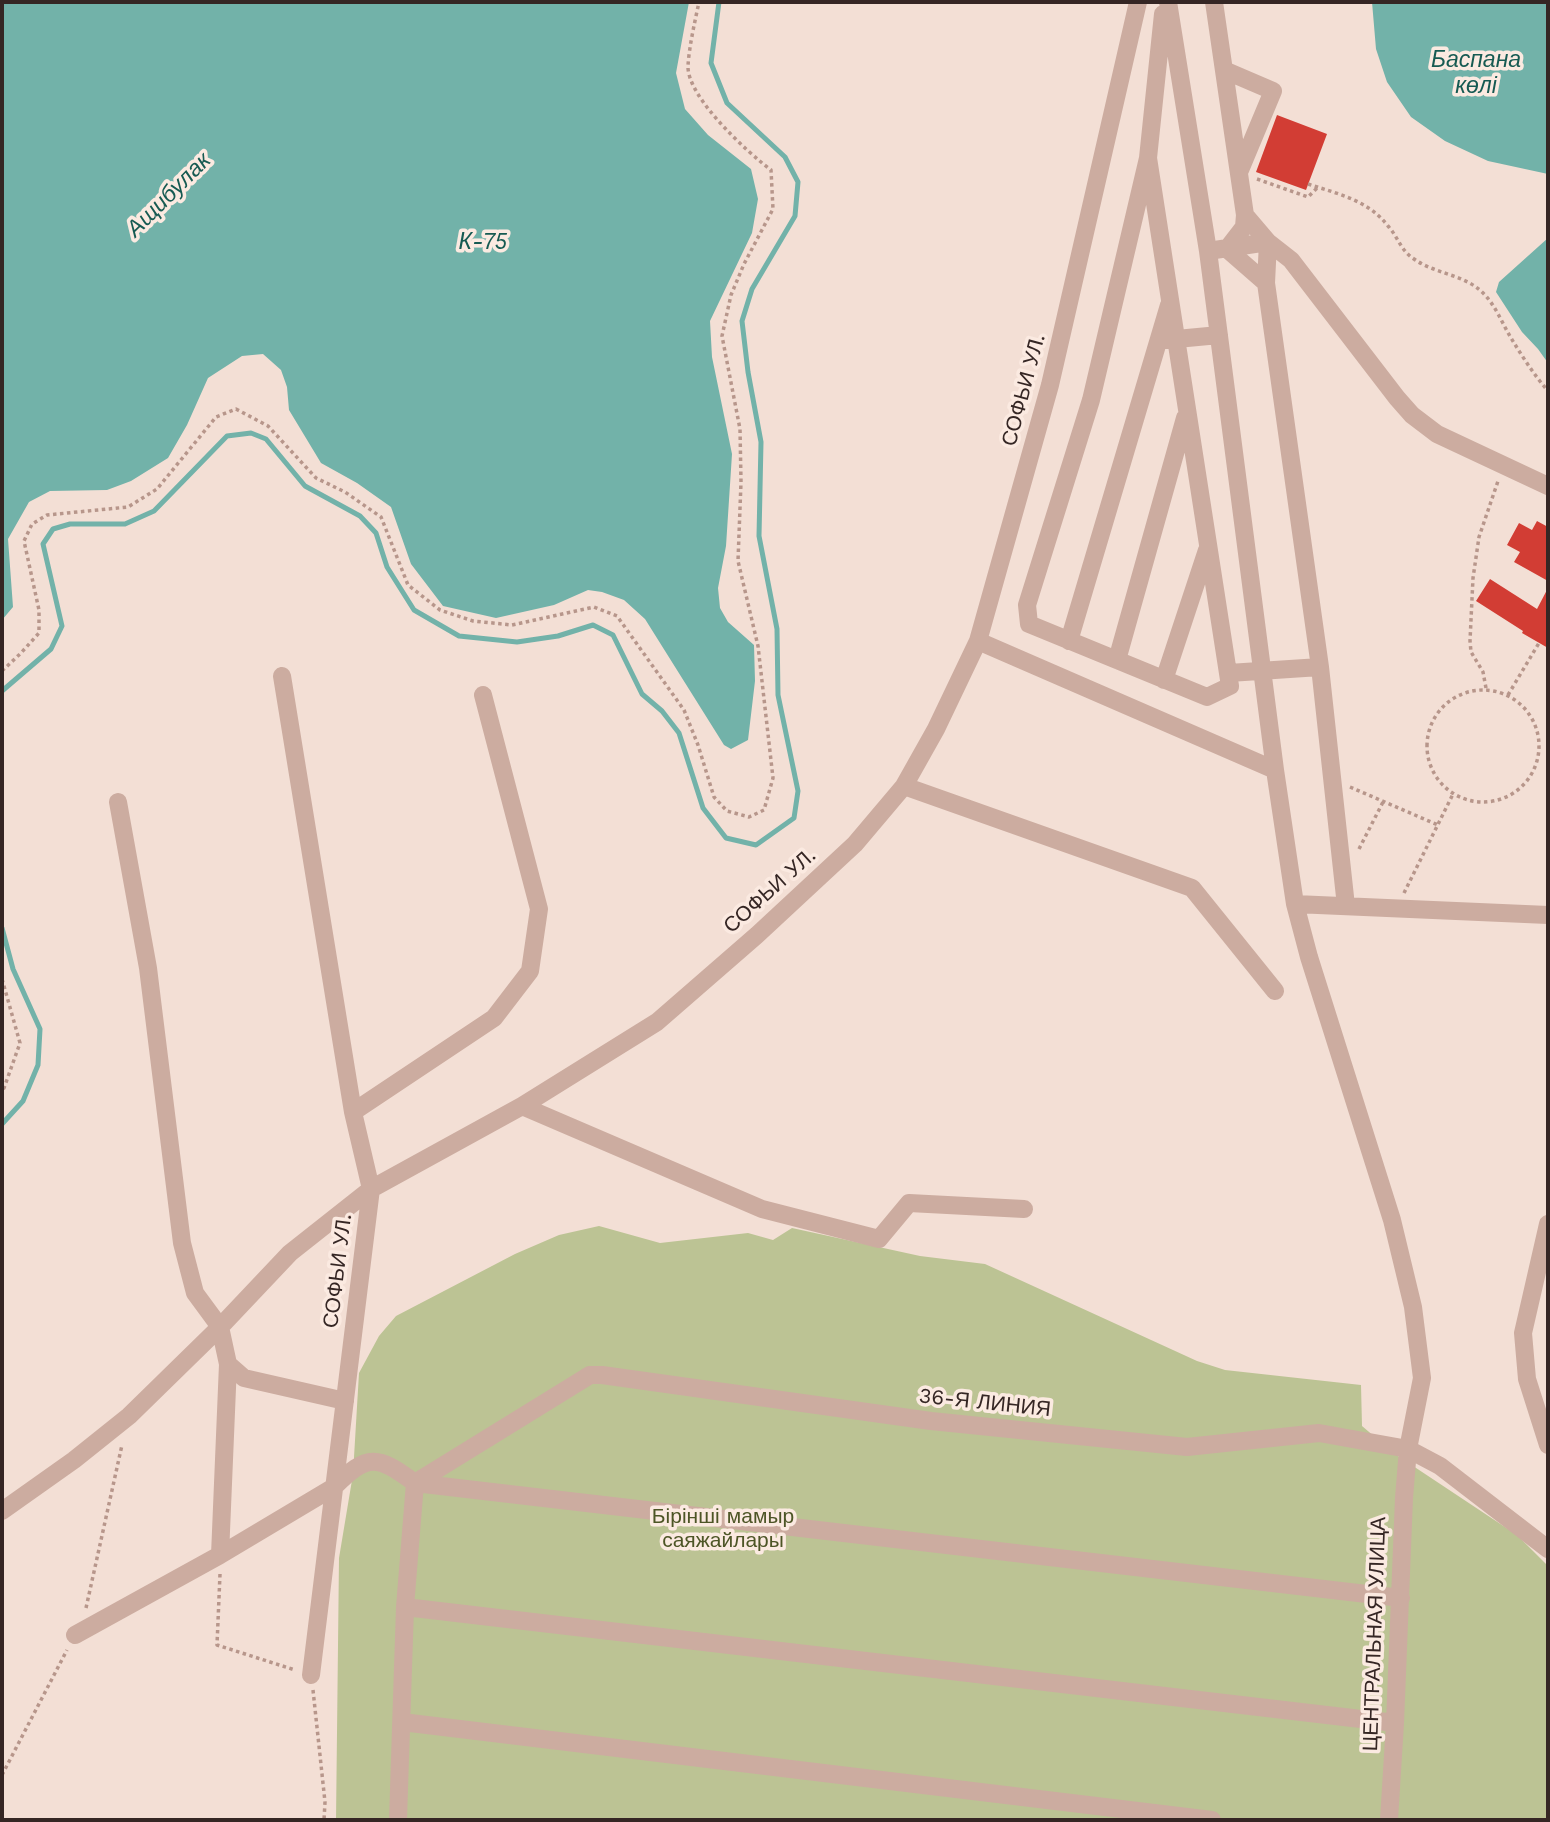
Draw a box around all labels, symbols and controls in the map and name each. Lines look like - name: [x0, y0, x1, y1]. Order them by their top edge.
- water label: Баспана көлі: [1431, 46, 1521, 100]
- water label: Ащибулак: [121, 147, 217, 243]
- water label: К-75: [459, 228, 507, 256]
- street label: СОФЬИ УЛ.: [997, 331, 1051, 449]
- street label: СОФЬИ УЛ.: [719, 843, 821, 939]
- street label: СОФЬИ УЛ.: [318, 1212, 358, 1330]
- street label: 36-Я ЛИНИЯ: [918, 1384, 1052, 1422]
- park label: Бірінші мамыр саяжайлары: [652, 1504, 794, 1554]
- street label: ЦЕНТРАЛЬНАЯ УЛИЦА: [1358, 1516, 1392, 1752]

